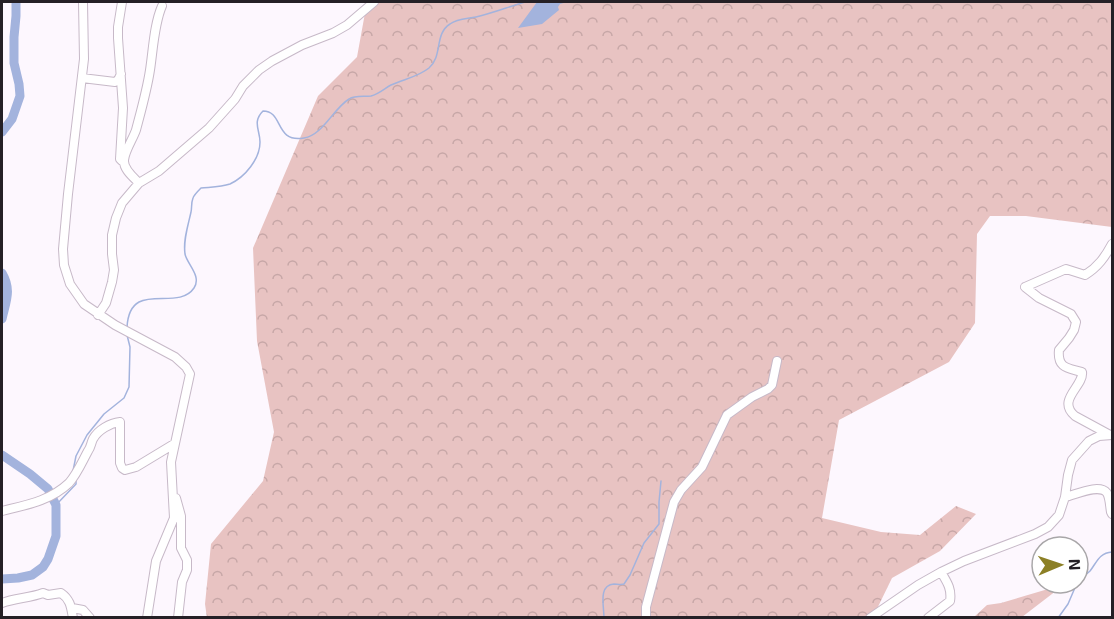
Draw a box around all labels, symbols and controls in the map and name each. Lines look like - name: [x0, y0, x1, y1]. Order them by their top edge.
- north arrow: [1030, 535, 1090, 595]
- text: N: [1066, 558, 1085, 571]

